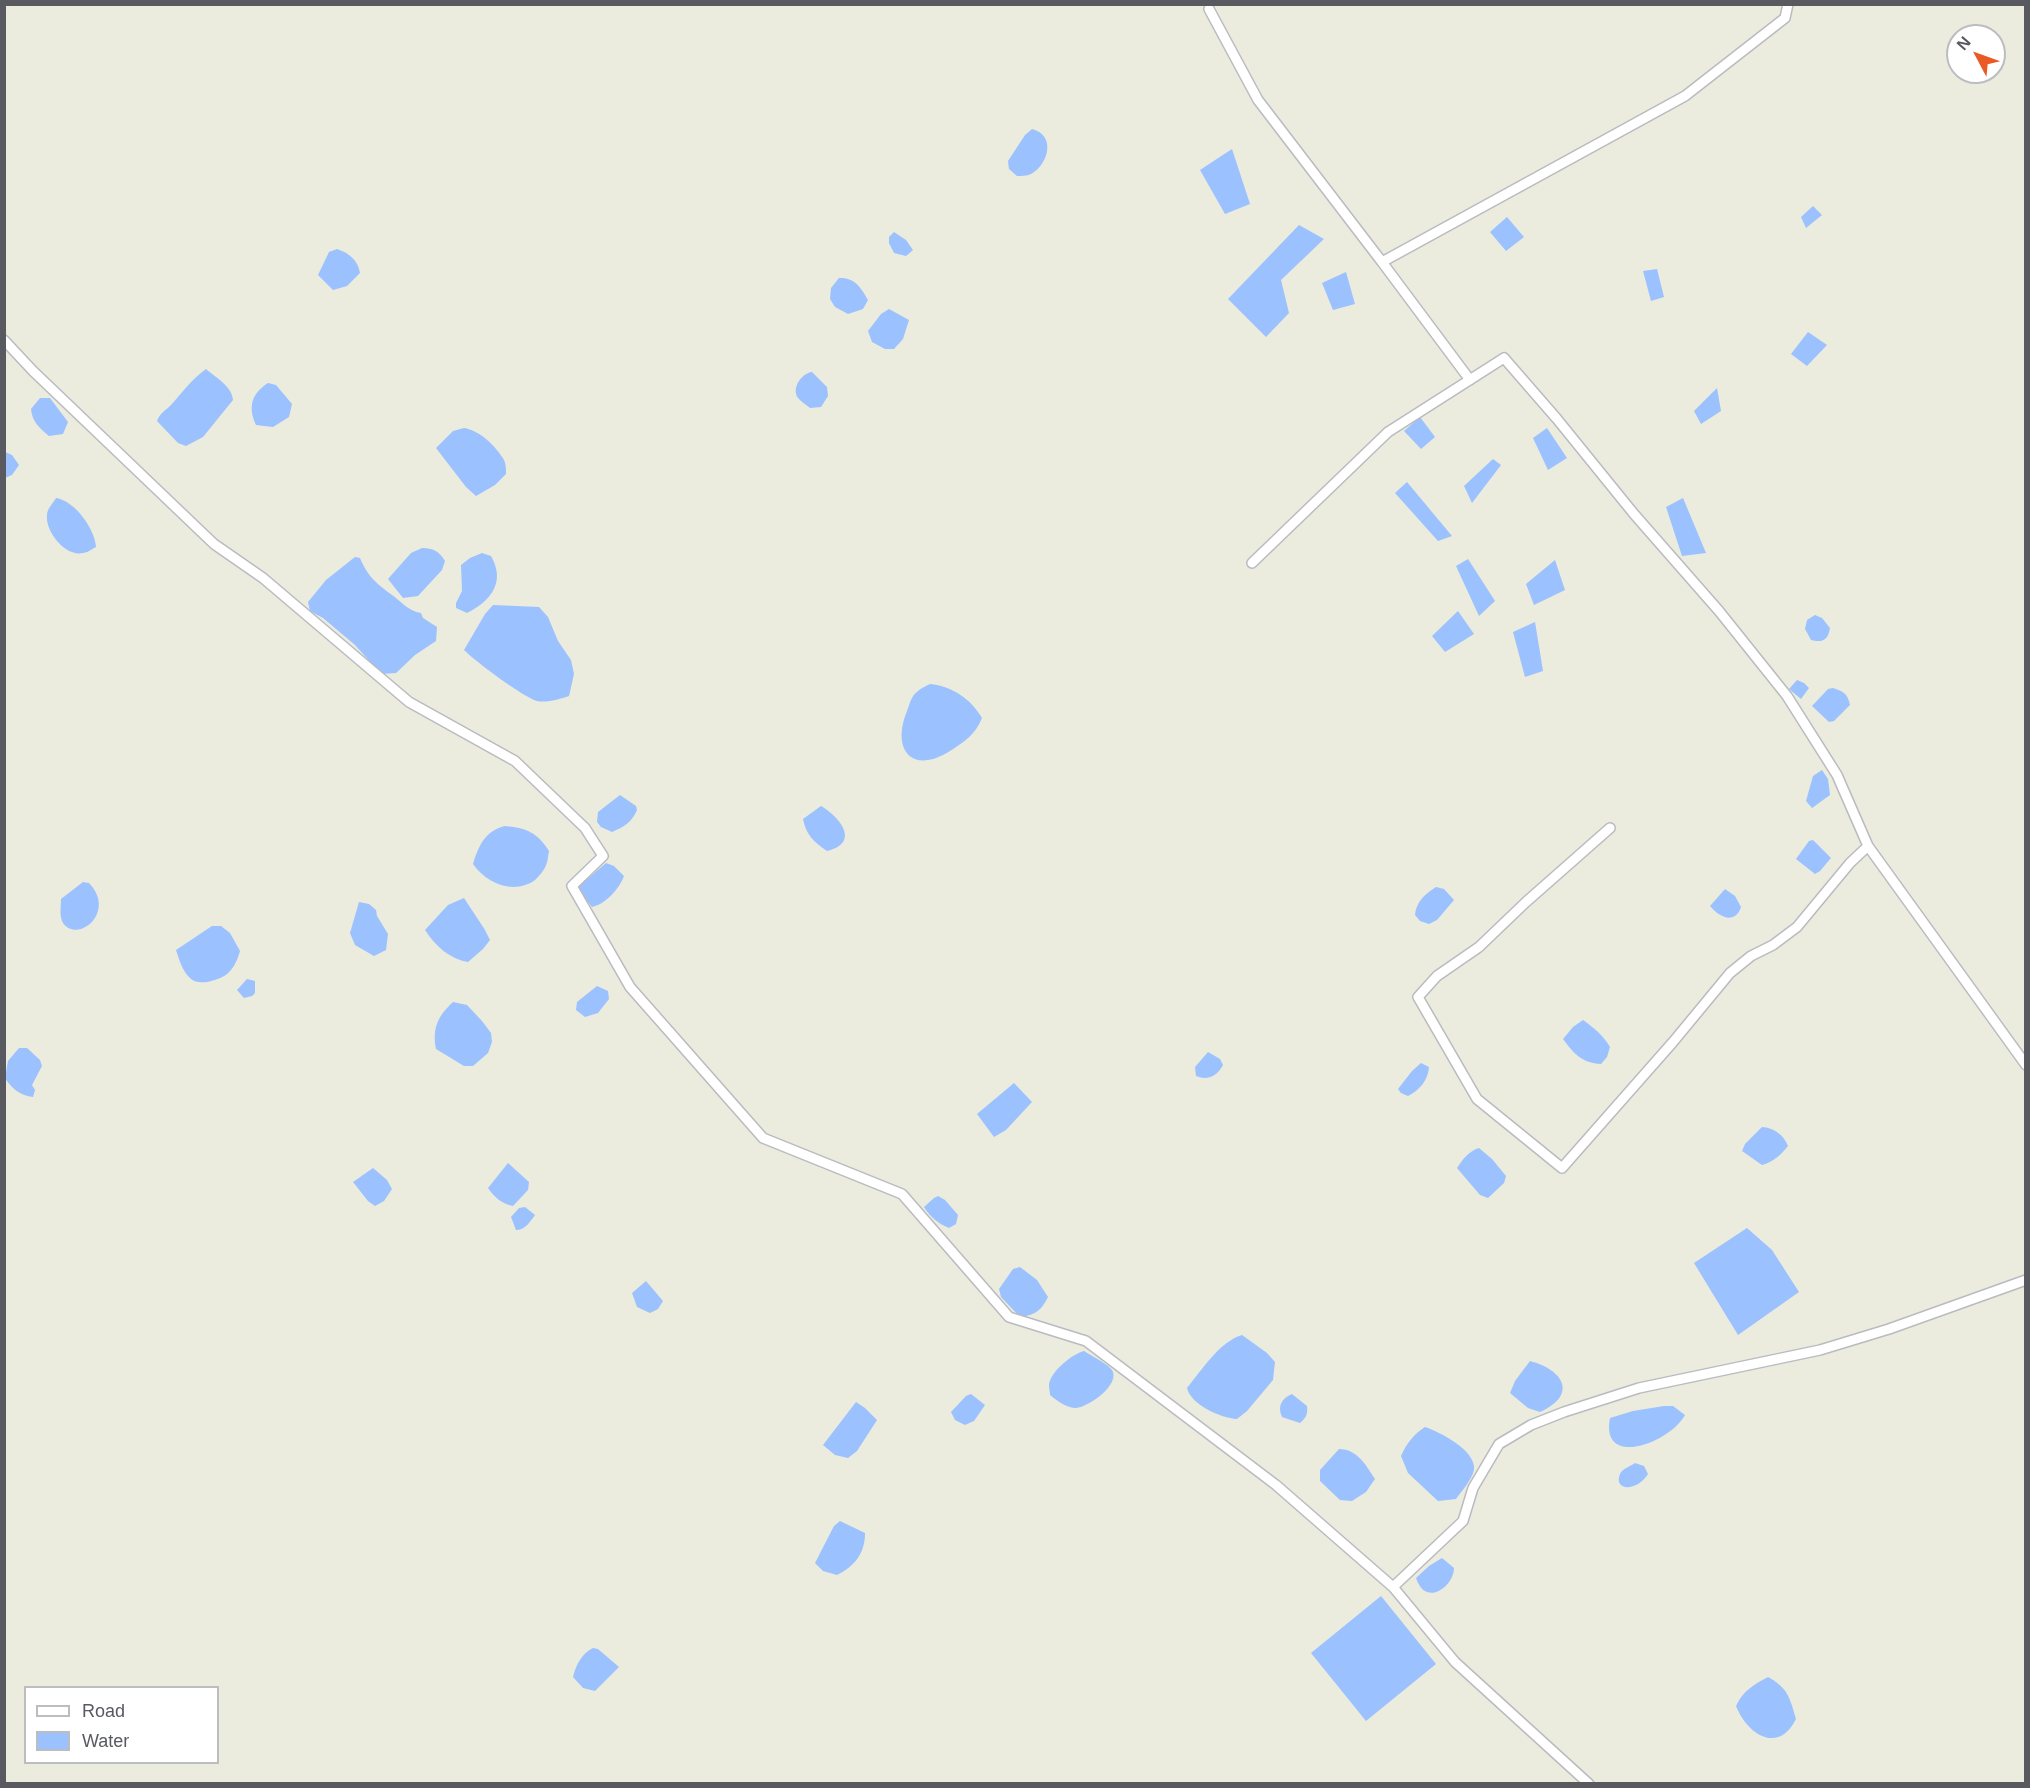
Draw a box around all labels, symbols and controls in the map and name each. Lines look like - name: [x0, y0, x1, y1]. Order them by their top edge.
- north arrow: [1946, 24, 2006, 84]
- text: N: [1953, 33, 1974, 53]
- legend: [24, 1686, 219, 1764]
- text: Road: [82, 1701, 125, 1721]
- text: Water: [82, 1731, 129, 1751]

